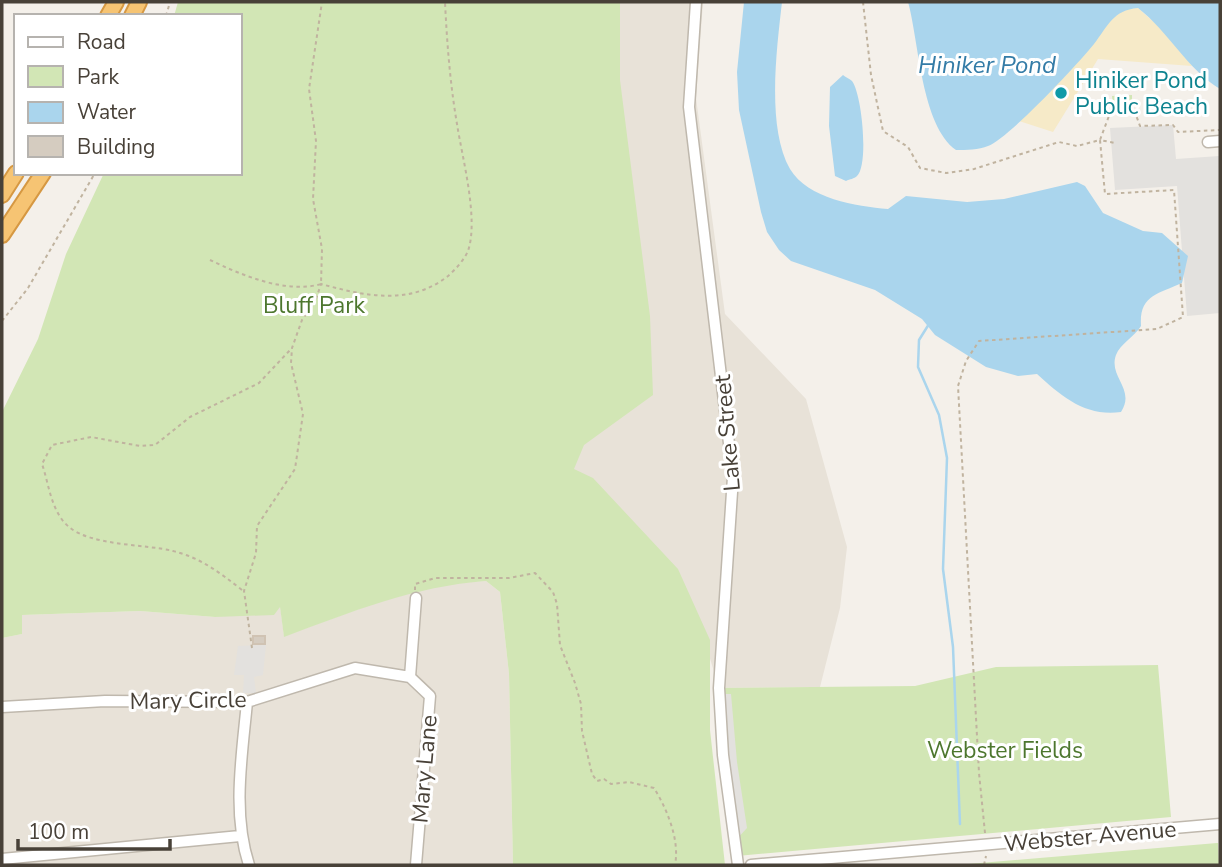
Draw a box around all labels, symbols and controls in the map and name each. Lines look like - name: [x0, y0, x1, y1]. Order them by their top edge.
- legend: [14, 14, 242, 175]
- text: Road: [77, 28, 126, 56]
- water label: Hiniker Pond: [918, 49, 1056, 81]
- text: Park: [77, 63, 119, 91]
- place label: Hiniker Pond Public Beach: [1075, 65, 1208, 122]
- marker: Hiniker Pond Public Beach: [1053, 85, 1069, 101]
- text: Water: [77, 98, 136, 126]
- text: Building: [77, 133, 155, 161]
- park label: Bluff Park: [263, 290, 366, 321]
- street label: Lake Street: [707, 372, 748, 492]
- street label: Mary Circle: [129, 684, 247, 717]
- street label: Mary Lane: [404, 714, 445, 824]
- park label: Webster Fields: [927, 735, 1083, 766]
- scale bar: [18, 808, 170, 852]
- street label: Webster Avenue: [1002, 814, 1178, 859]
- text: 100 m: [28, 818, 89, 846]

